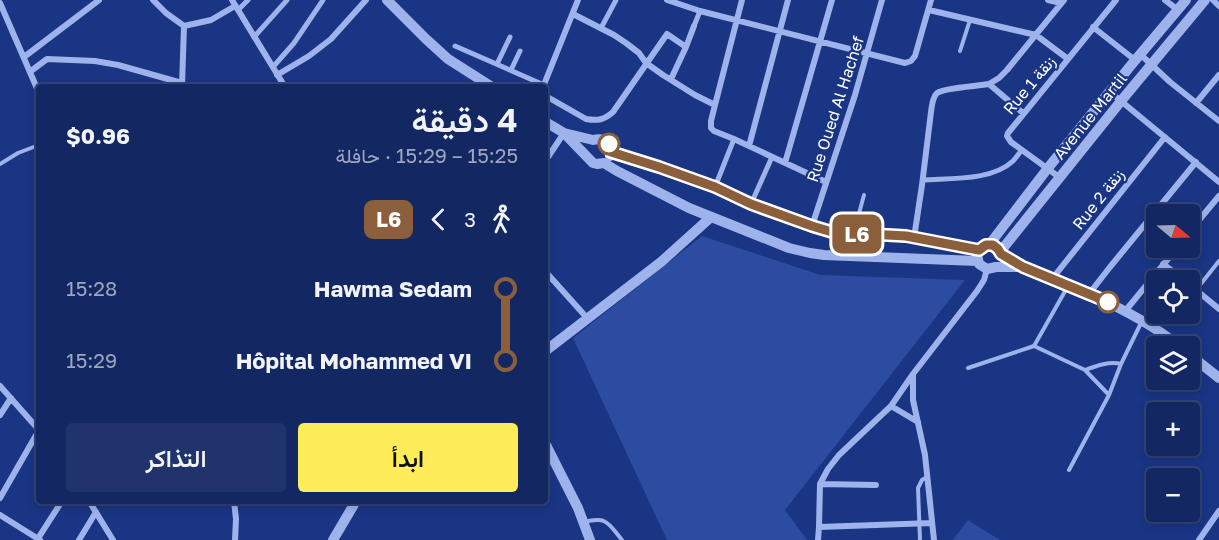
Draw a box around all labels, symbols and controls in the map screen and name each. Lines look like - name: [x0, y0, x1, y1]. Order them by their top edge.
- street label: Rue Oued Al Hachef: [802, 33, 868, 185]
- street label: Rue 1 زنقة: [999, 52, 1060, 119]
- street label: Avenue Martil: [1049, 69, 1131, 163]
- text: 4 دقيقة: [412, 100, 518, 139]
- text: $0.96: [66, 122, 130, 149]
- unlabelled marker: [598, 133, 620, 155]
- text: 15:25 – 15:29 · حافلة: [335, 143, 518, 167]
- street label: Rue 2 زنقة: [1068, 164, 1129, 234]
- icon: back: [422, 203, 455, 236]
- icon: walk: [485, 203, 518, 236]
- north arrow: [1146, 204, 1200, 258]
- map controls: [1146, 204, 1200, 522]
- text: L6: [376, 206, 401, 232]
- text: 3: [464, 207, 476, 231]
- line badge: L6: [830, 214, 884, 254]
- text: L6: [844, 221, 870, 247]
- button: locate: [1146, 270, 1200, 324]
- text: Hawma Sedam: [314, 275, 472, 302]
- text: 15:28: [66, 276, 117, 300]
- unlabelled marker: [1097, 291, 1119, 313]
- button: layers: [1146, 336, 1200, 390]
- text: Hôpital Mohammed VI: [236, 347, 472, 374]
- text: 15:29: [66, 348, 117, 372]
- button: +: [1146, 402, 1200, 456]
- button: التذاكر: [66, 423, 286, 492]
- button: ابدأ: [298, 423, 518, 492]
- button: −: [1146, 468, 1200, 522]

